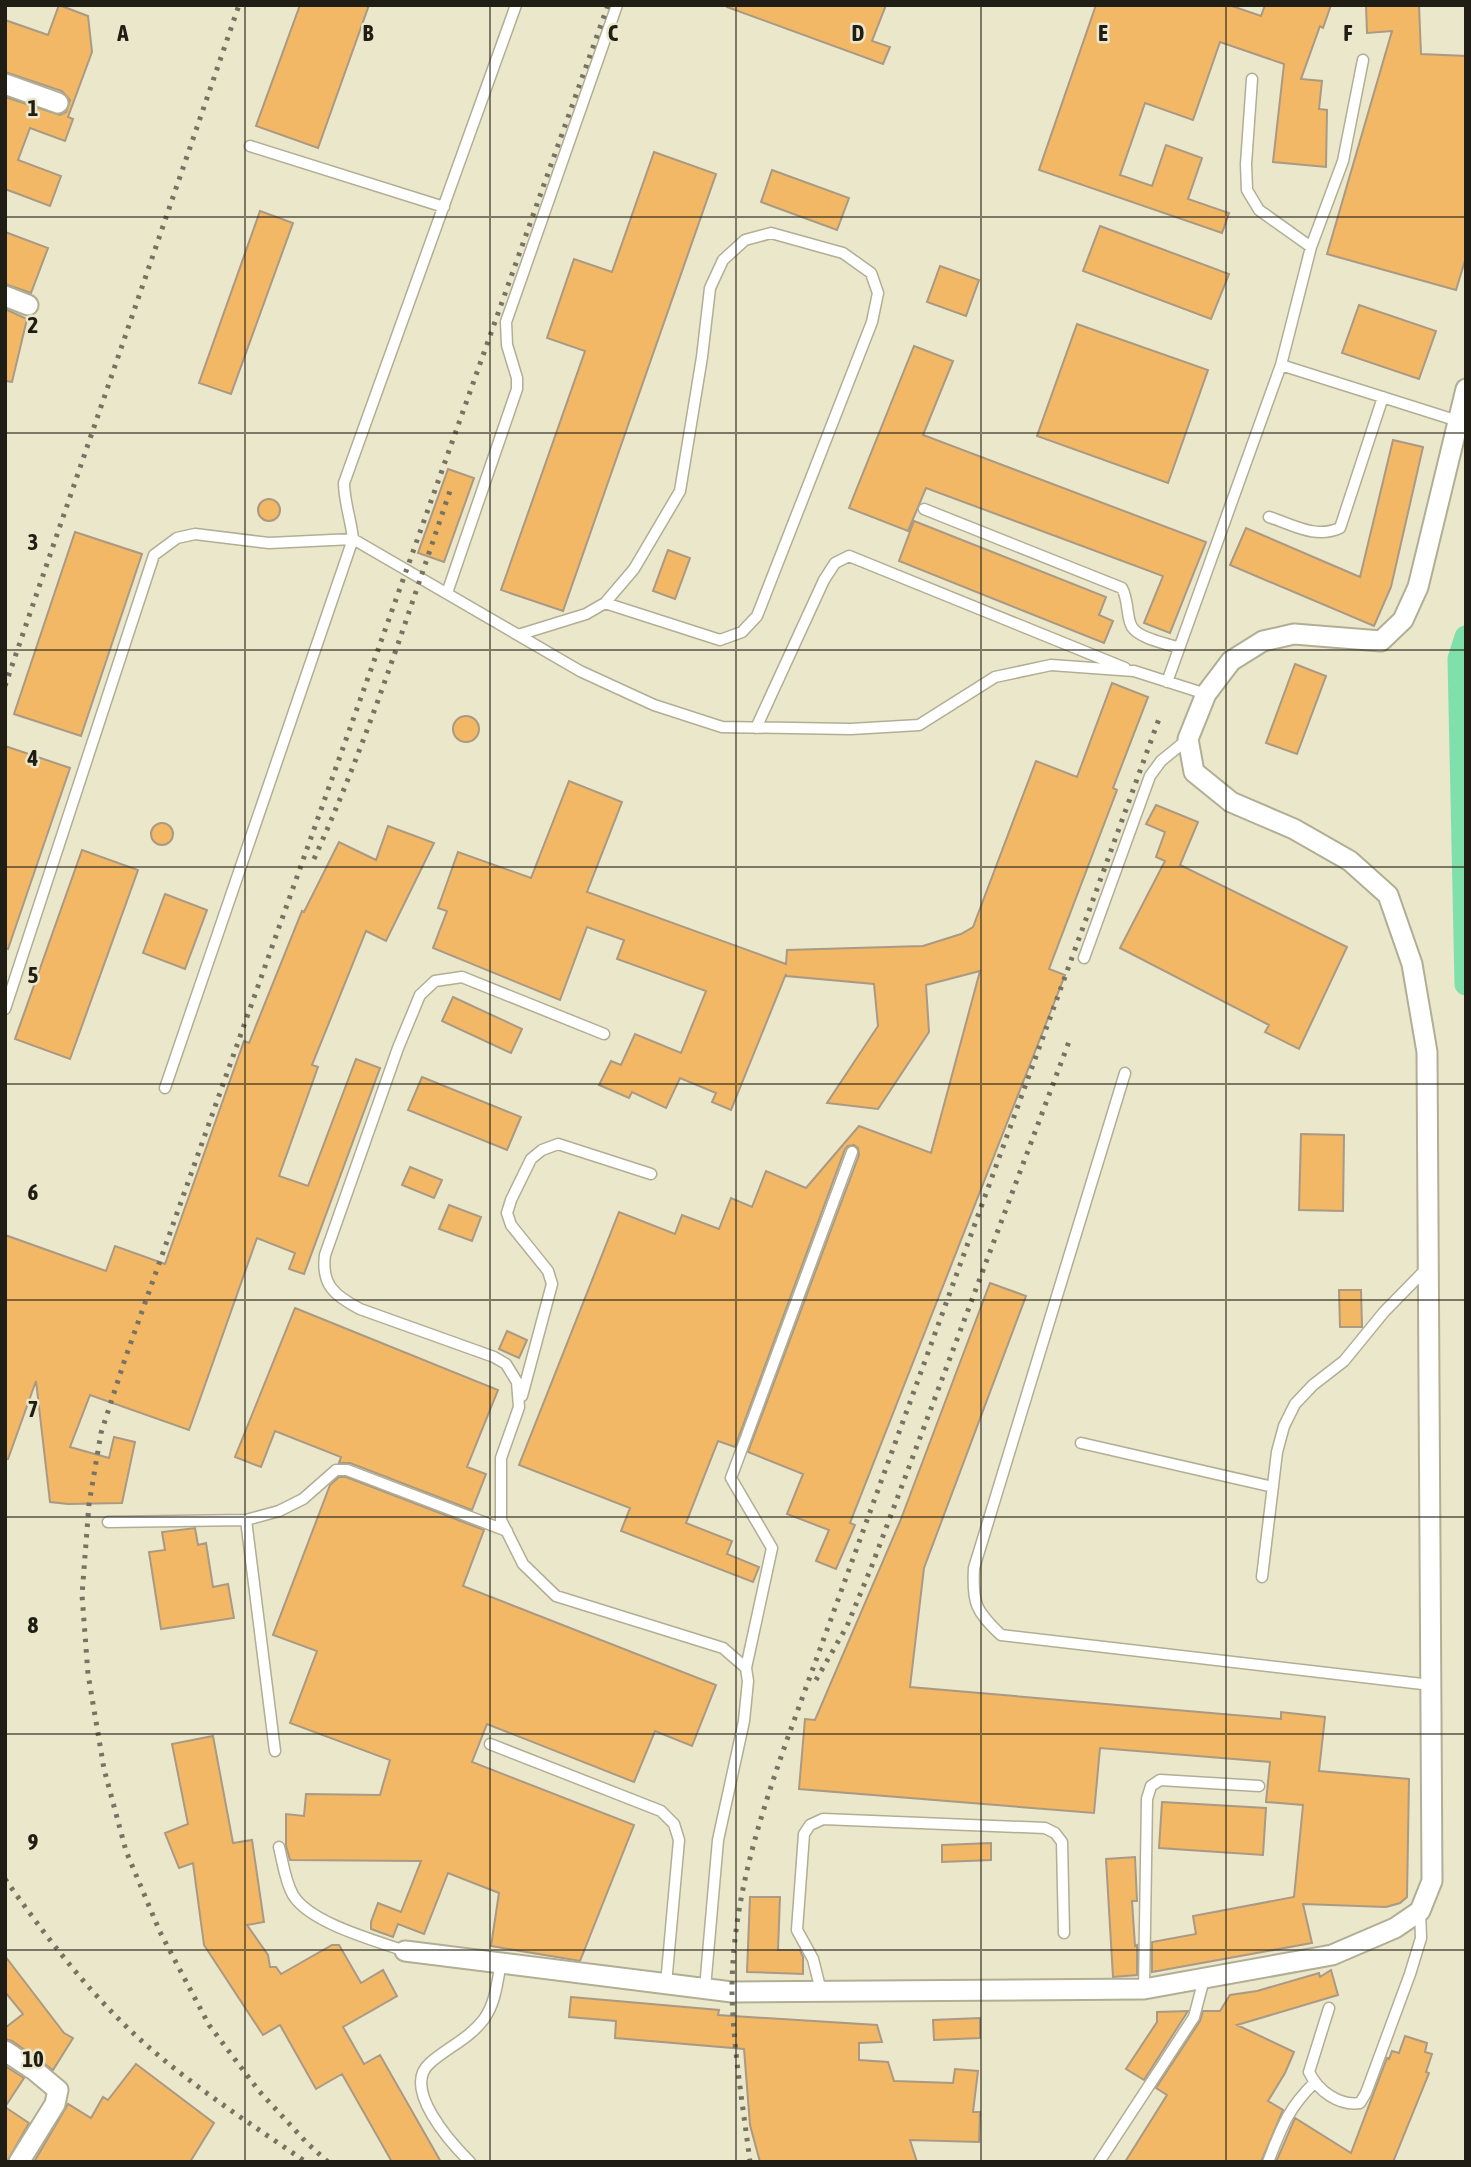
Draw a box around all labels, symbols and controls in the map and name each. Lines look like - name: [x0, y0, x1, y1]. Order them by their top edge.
- text: A: [116, 20, 129, 46]
- text: B: [363, 20, 374, 46]
- text: C: [608, 20, 619, 46]
- text: D: [852, 20, 865, 46]
- text: E: [1098, 20, 1108, 46]
- text: F: [1343, 20, 1353, 46]
- text: 1: [28, 95, 39, 121]
- text: 2: [28, 312, 38, 338]
- text: 3: [28, 529, 38, 555]
- text: 4: [27, 745, 39, 771]
- text: 5: [28, 962, 39, 988]
- text: 6: [28, 1179, 39, 1205]
- text: 7: [28, 1396, 38, 1422]
- text: 8: [28, 1612, 39, 1638]
- text: 9: [28, 1829, 39, 1855]
- text: 10: [22, 2046, 44, 2072]

